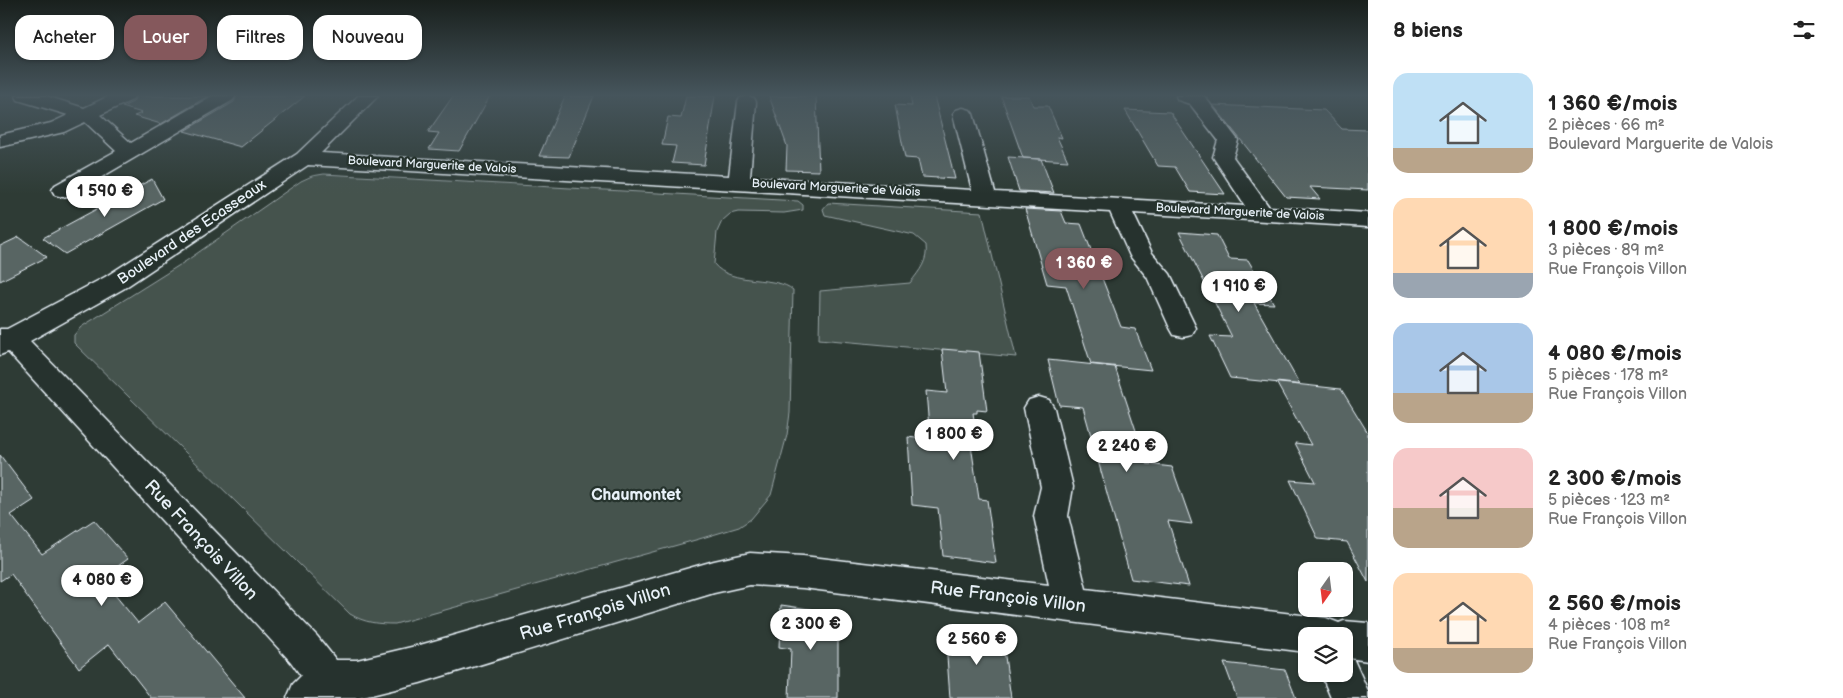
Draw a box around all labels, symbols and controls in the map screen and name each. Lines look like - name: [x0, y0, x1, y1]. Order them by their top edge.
- chip: Acheter: [15, 15, 114, 60]
- chip: Louer: [124, 15, 207, 60]
- chip: Filtres: [217, 15, 303, 60]
- chip: Nouveau: [313, 15, 422, 60]
- icon: filters: [1790, 16, 1818, 44]
- text: 8 biens: [1393, 18, 1463, 43]
- text: 1 360 €/mois: [1548, 91, 1677, 116]
- icon: home: [1433, 93, 1493, 153]
- text: 2 pièces · 66 m²: [1548, 116, 1665, 135]
- text: Boulevard Marguerite de Valois: [1548, 135, 1773, 154]
- street label: Boulevard Marguerite de Valois: [347, 153, 517, 177]
- street label: Boulevard des Ecasseaux: [114, 175, 270, 289]
- pin: 1 590 €: [59, 176, 151, 218]
- street label: Boulevard Marguerite de Valois: [751, 176, 921, 200]
- text: 1 590 €: [77, 182, 133, 201]
- street label: Boulevard Marguerite de Valois: [1155, 200, 1325, 224]
- text: 1 800 €/mois: [1548, 216, 1678, 241]
- icon: home: [1433, 218, 1493, 278]
- text: 3 pièces · 89 m²: [1548, 241, 1664, 260]
- pin: 1 360 €: [1038, 248, 1130, 290]
- text: 1 360 €: [1056, 254, 1112, 273]
- text: Rue François Villon: [1548, 260, 1687, 279]
- pin: 1 910 €: [1193, 270, 1285, 313]
- text: 1 910 €: [1212, 277, 1266, 296]
- text: 4 080 €/mois: [1548, 341, 1682, 366]
- icon: home: [1433, 343, 1493, 403]
- text: 5 pièces · 178 m²: [1548, 366, 1668, 385]
- text: Rue François Villon: [1548, 385, 1687, 404]
- pin: 1 800 €: [908, 418, 1000, 461]
- text: 1 800 €: [926, 425, 983, 444]
- pin: 2 240 €: [1081, 430, 1173, 473]
- text: 2 240 €: [1098, 437, 1156, 456]
- text: 2 300 €/mois: [1548, 466, 1681, 491]
- icon: home: [1433, 468, 1493, 528]
- street label: Rue François Villon: [140, 476, 262, 604]
- district label: Chaumontet: [591, 486, 681, 505]
- text: 5 pièces · 123 m²: [1548, 491, 1670, 510]
- text: Rue François Villon: [1548, 510, 1687, 529]
- north arrow: [1298, 562, 1352, 618]
- map controls: [1298, 562, 1353, 682]
- pin: 4 080 €: [56, 564, 148, 607]
- text: 4 080 €: [72, 571, 132, 590]
- street label: Rue François Villon: [929, 577, 1087, 617]
- street label: Rue François Villon: [517, 579, 673, 645]
- text: 2 560 €/mois: [1548, 591, 1681, 616]
- icon: home: [1433, 593, 1493, 653]
- pin: 2 300 €: [765, 608, 857, 651]
- text: 2 300 €: [781, 615, 841, 634]
- text: 4 pièces · 108 m²: [1548, 616, 1670, 635]
- pin: 2 560 €: [931, 624, 1023, 666]
- button: layers: [1298, 627, 1353, 682]
- text: 2 560 €: [947, 630, 1007, 649]
- text: Rue François Villon: [1548, 635, 1687, 654]

